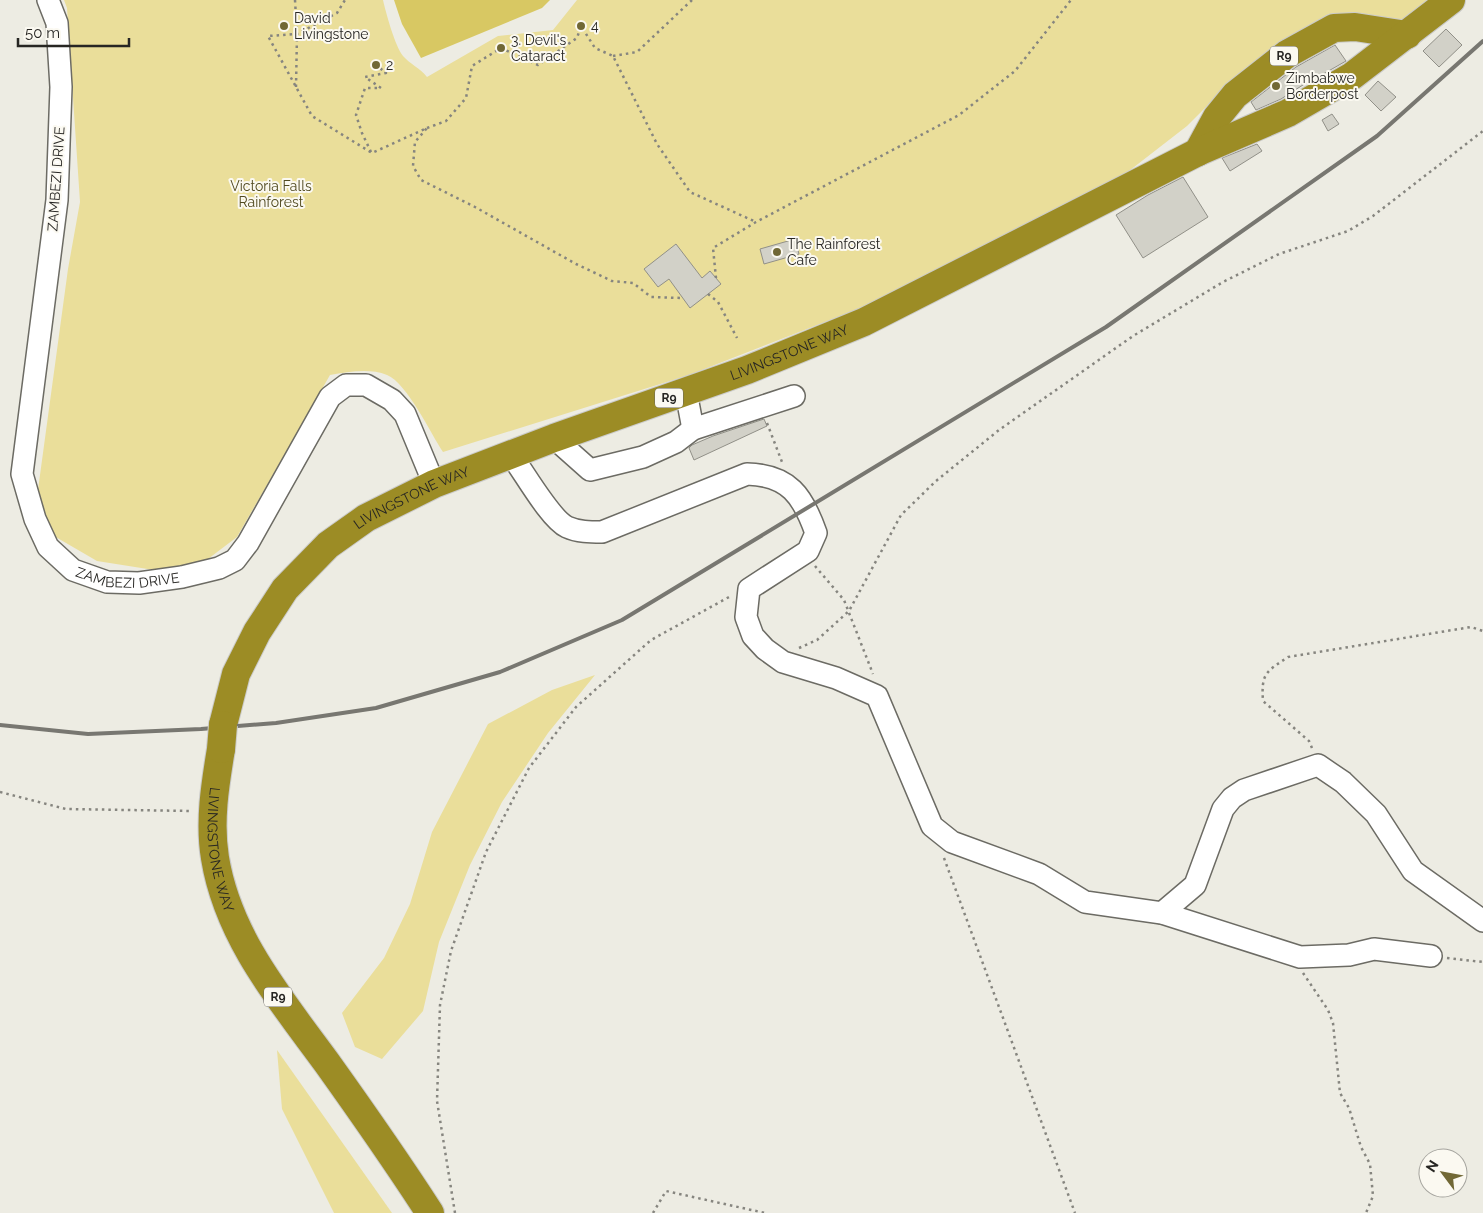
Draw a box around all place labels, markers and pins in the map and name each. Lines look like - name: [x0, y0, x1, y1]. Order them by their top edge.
- place label: David Livingstone: [294, 10, 369, 42]
- place label: 4: [591, 18, 599, 34]
- marker: David Livingstone: [278, 20, 290, 32]
- marker: 4: [575, 20, 587, 32]
- place label: 3. Devil's Cataract: [511, 32, 566, 64]
- marker: 3. Devil's Cataract: [495, 42, 507, 54]
- place label: 2: [386, 57, 393, 73]
- marker: 2: [370, 59, 382, 71]
- place label: Zimbabwe Borderpost: [1286, 70, 1359, 102]
- marker: Zimbabwe Borderpost: [1270, 80, 1282, 92]
- place label: The Rainforest Cafe: [787, 236, 881, 268]
- marker: The Rainforest Cafe: [771, 246, 783, 258]

